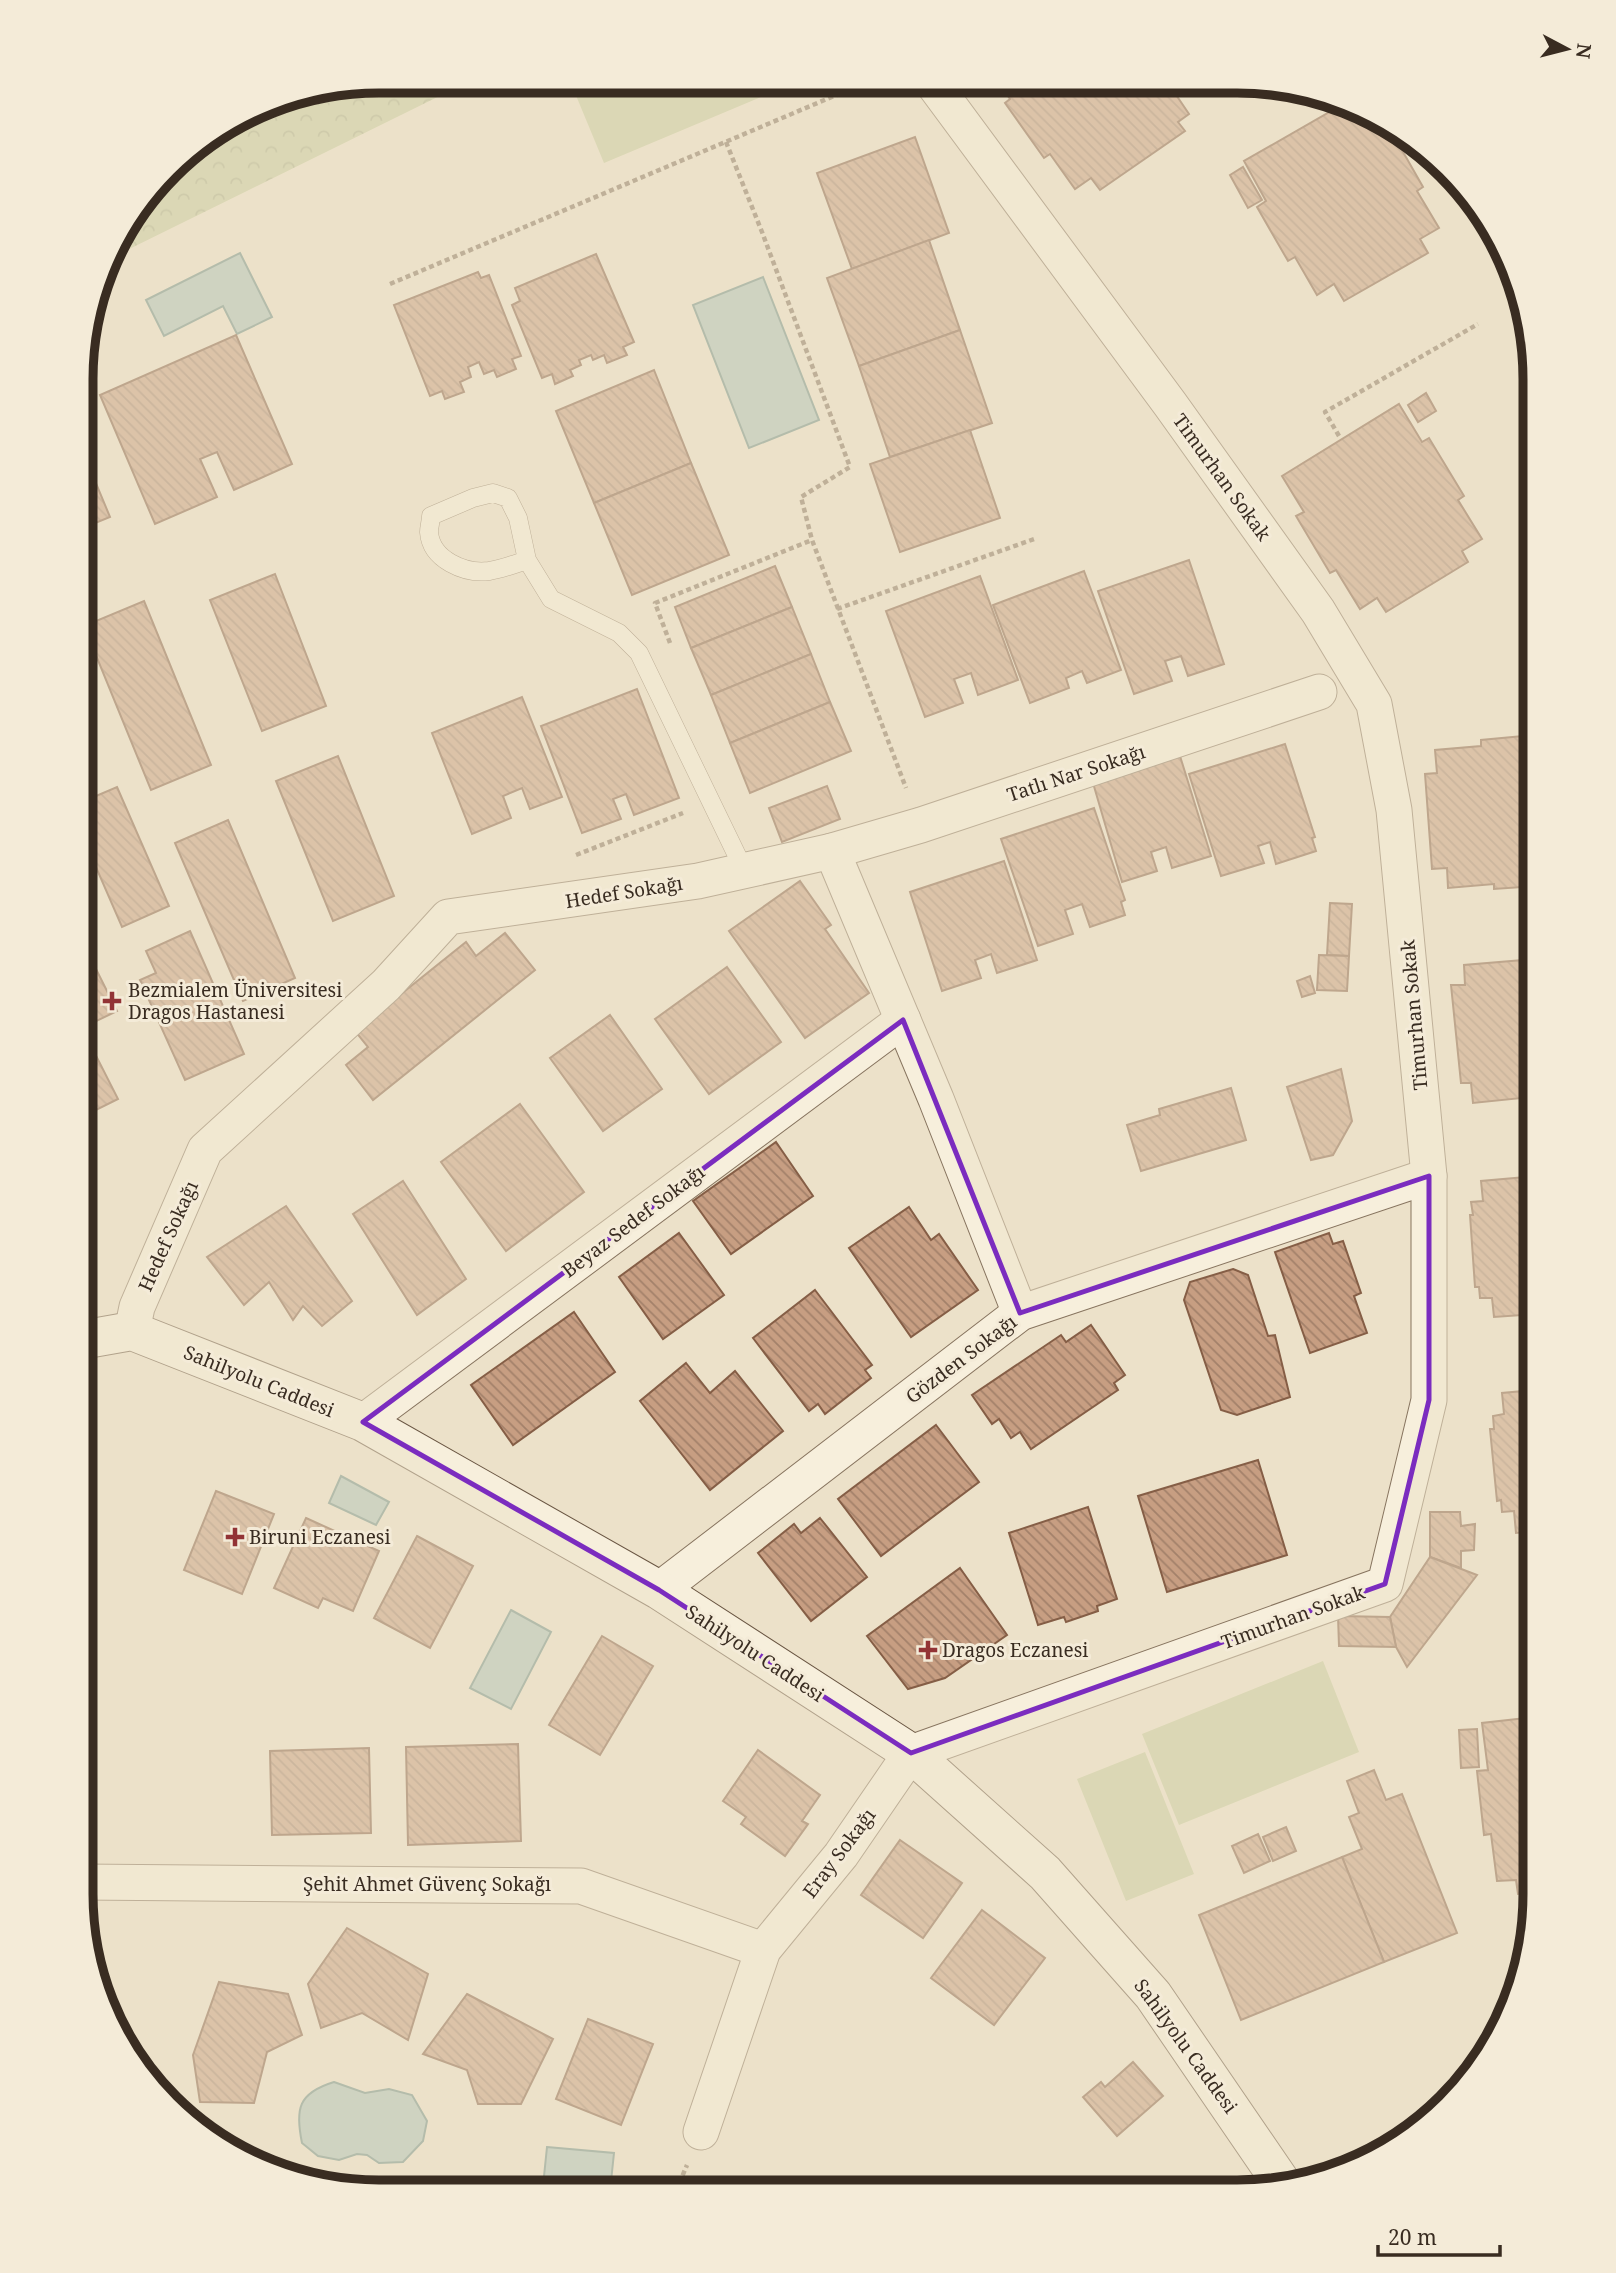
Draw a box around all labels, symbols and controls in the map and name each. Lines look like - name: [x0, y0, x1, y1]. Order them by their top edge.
- north arrow: [1532, 14, 1602, 84]
- text: N: [1570, 42, 1598, 60]
- street label: Timurhan Sokak: [1167, 408, 1277, 546]
- street label: Tatlı Nar Sokağı: [1004, 738, 1148, 808]
- street label: Hedef Sokağı: [563, 870, 685, 914]
- street label: Timurhan Sokak: [1394, 938, 1434, 1091]
- place label: Bezmialem Üniversitesi Dragos Hastanesi: [128, 977, 342, 1025]
- marker: Bezmialem Üniversitesi Dragos Hastanesi: [102, 991, 122, 1011]
- street label: Beyaz Sedef Sokağı: [556, 1159, 710, 1283]
- street label: Hedef Sokağı: [132, 1177, 204, 1295]
- street label: Gözden Sokağı: [900, 1309, 1022, 1409]
- street label: Sahilyolu Caddesi: [180, 1339, 338, 1423]
- place label: Biruni Eczanesi: [249, 1524, 390, 1550]
- marker: Biruni Eczanesi: [227, 1529, 243, 1545]
- street label: Timurhan Sokak: [1218, 1579, 1369, 1655]
- street label: Sahilyolu Caddesi: [681, 1598, 829, 1708]
- place label: Dragos Eczanesi: [942, 1637, 1088, 1663]
- marker: Dragos Eczanesi: [920, 1642, 936, 1658]
- street label: Eray Sokağı: [797, 1803, 881, 1903]
- street label: Şehit Ahmet Güvenç Sokağı: [303, 1871, 551, 1897]
- street label: Sahilyolu Caddesi: [1128, 1974, 1244, 2118]
- scale bar: [1378, 2214, 1500, 2258]
- text: 20 m: [1388, 2223, 1437, 2251]

